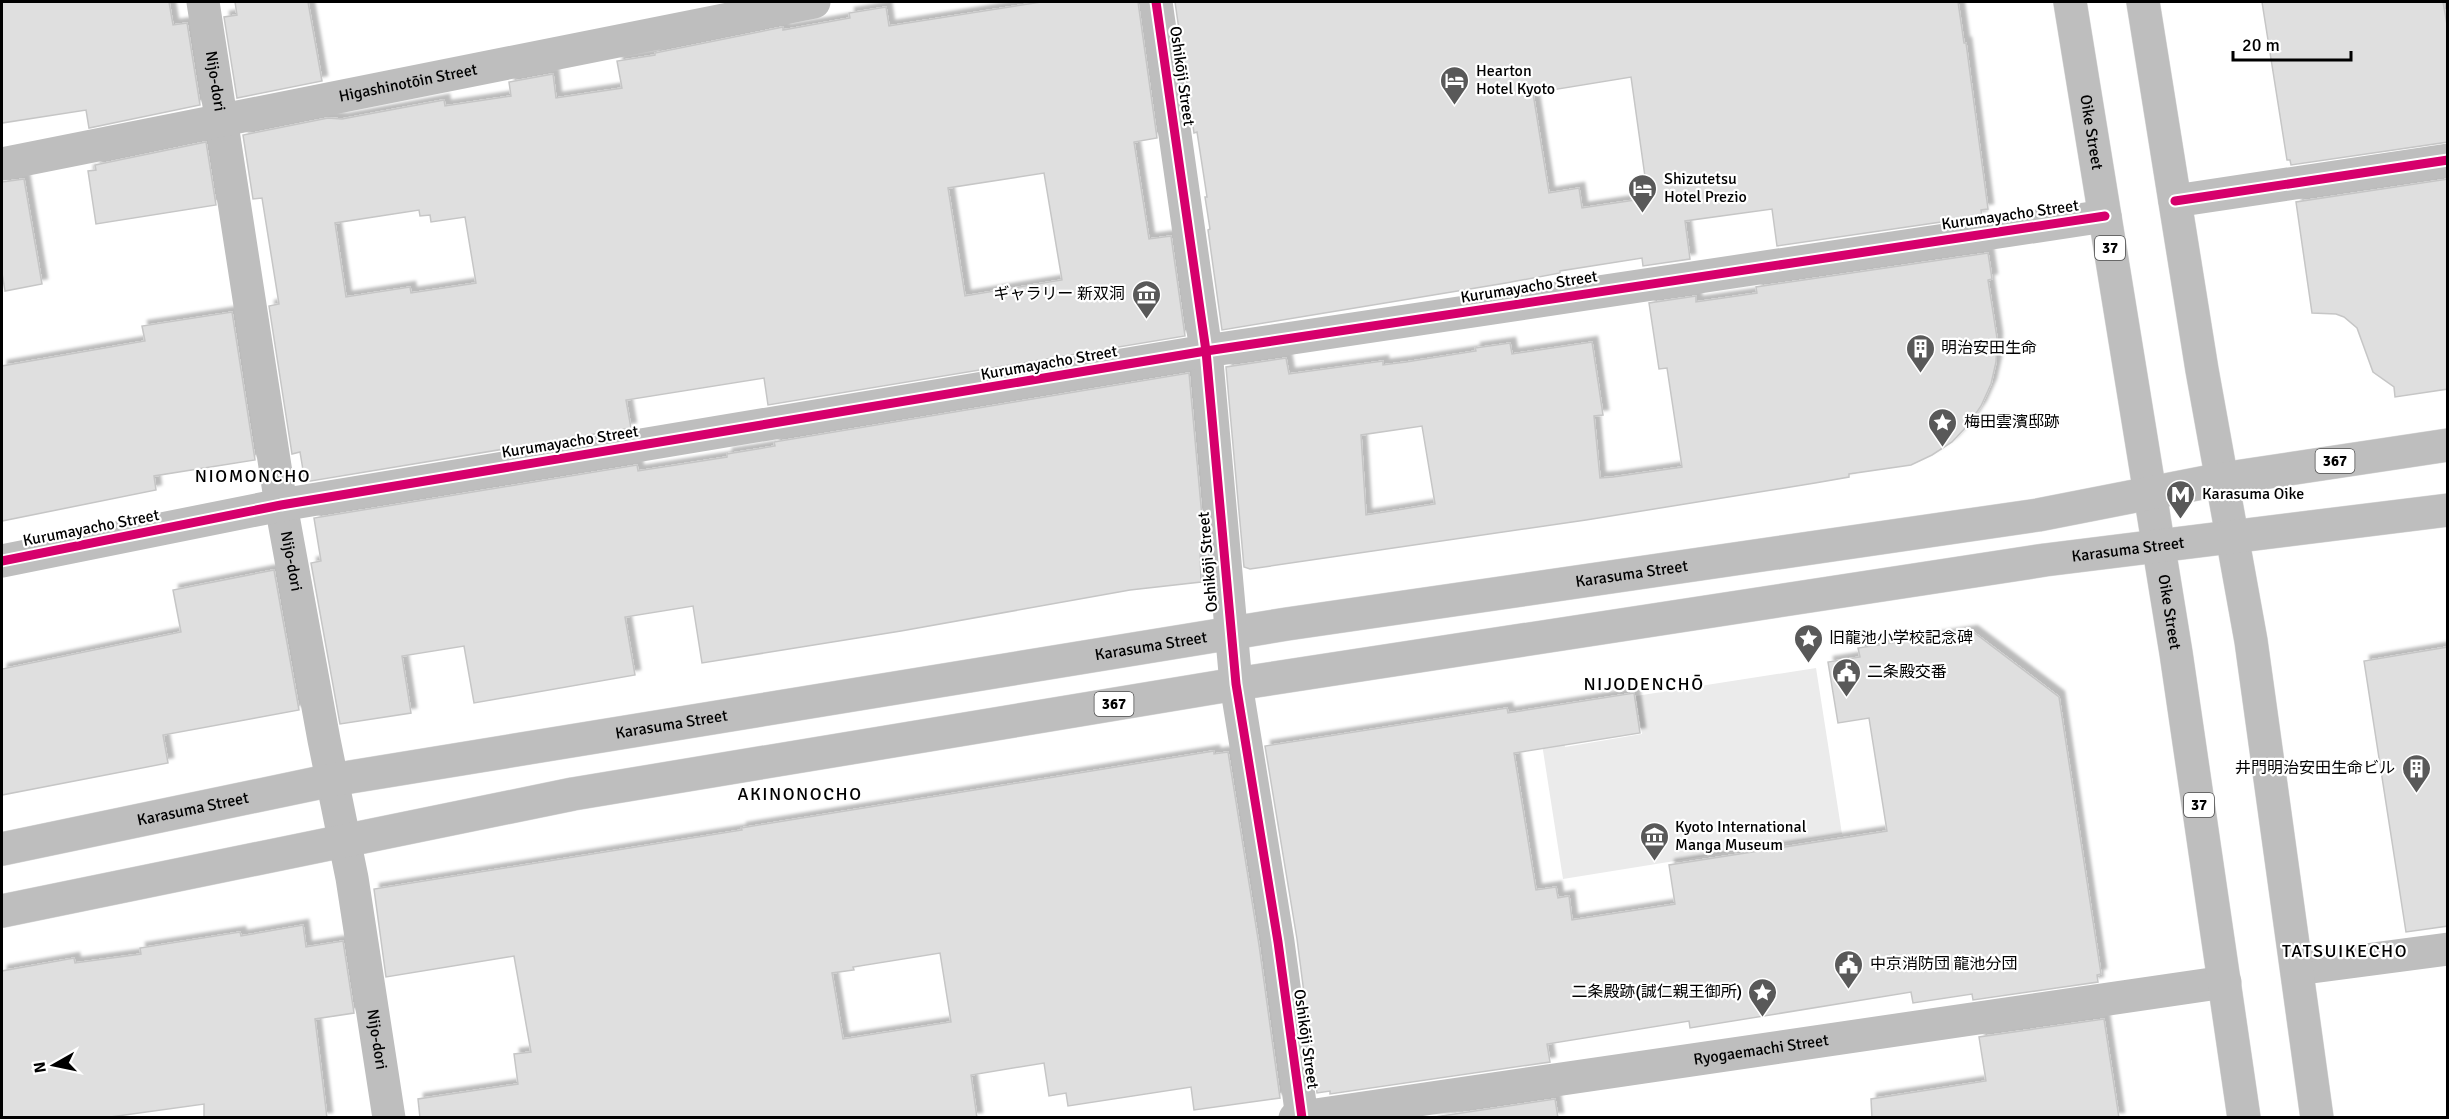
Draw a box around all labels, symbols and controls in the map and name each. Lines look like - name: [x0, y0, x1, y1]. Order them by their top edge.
- scale bar: [2233, 24, 2352, 62]
- street label: Oshikōji Street: [1165, 25, 1199, 128]
- text: 20 m: [2242, 34, 2280, 56]
- street label: Nijo-dori: [201, 49, 230, 113]
- street label: Higashinotōin Street: [337, 59, 479, 107]
- place label: Hearton Hotel Kyoto: [1476, 61, 1555, 99]
- hotel icon: Hearton Hotel Kyoto: [1439, 64, 1471, 106]
- street label: Oike Street: [2075, 93, 2107, 172]
- place label: Shizutetsu Hotel Prezio: [1664, 169, 1747, 207]
- hotel icon: Shizutetsu Hotel Prezio: [1627, 172, 1659, 214]
- street label: Kurumayacho Street: [1940, 195, 2080, 235]
- road number: 37: [2095, 236, 2125, 260]
- street label: Kurumayacho Street: [1459, 266, 1599, 308]
- museum icon: ギャラリー 新双洞: [1130, 278, 1162, 320]
- place label: ギャラリー 新双洞: [993, 284, 1125, 304]
- building icon: 明治安田生命: [1904, 332, 1936, 374]
- place label: 明治安田生命: [1941, 338, 2037, 358]
- street label: Kurumayacho Street: [979, 341, 1119, 385]
- place icon: 梅田雲濱邸跡: [1927, 406, 1959, 448]
- place label: 梅田雲濱邸跡: [1964, 412, 2060, 432]
- street label: Kurumayacho Street: [500, 421, 640, 463]
- road number: 367: [2316, 449, 2354, 473]
- district label: NIOMONCHO: [195, 465, 311, 487]
- metro station icon: Karasuma Oike: [2165, 478, 2197, 520]
- place label: Karasuma Oike: [2202, 484, 2304, 504]
- street label: Kurumayacho Street: [21, 505, 161, 551]
- street label: Oshikōji Street: [1194, 511, 1222, 613]
- street label: Nijo-dori: [276, 529, 307, 593]
- street label: Karasuma Street: [2070, 533, 2186, 567]
- street label: Karasuma Street: [1574, 556, 1690, 592]
- street label: Oike Street: [2153, 573, 2185, 651]
- place icon: 旧龍池小学校記念碑: [1792, 622, 1824, 664]
- street label: Karasuma Street: [1093, 627, 1209, 665]
- place label: 旧龍池小学校記念碑: [1829, 628, 1973, 648]
- public building icon: 二条殿交番: [1830, 656, 1862, 698]
- place label: 二条殿交番: [1867, 662, 1947, 682]
- district label: NIJODENCHŌ: [1583, 673, 1705, 695]
- road number: 367: [1094, 692, 1134, 716]
- street label: Karasuma Street: [614, 705, 729, 744]
- building icon: 井門明治安田生命ビル: [2400, 752, 2432, 794]
- place label: 井門明治安田生命ビル: [2235, 758, 2395, 778]
- district label: AKINONOCHO: [737, 783, 863, 805]
- street label: Karasuma Street: [135, 788, 251, 830]
- road number: 37: [2184, 793, 2214, 817]
- place label: Kyoto International Manga Museum: [1675, 817, 1807, 855]
- museum icon: Kyoto International Manga Museum: [1638, 820, 1670, 862]
- district label: TATSUIKECHO: [2282, 940, 2408, 962]
- public building icon: 中京消防団 龍池分団: [1833, 948, 1865, 990]
- place label: 中京消防団 龍池分団: [1870, 954, 2018, 974]
- place icon: 二条殿跡(誠仁親王御所): [1747, 976, 1779, 1018]
- place label: 二条殿跡(誠仁親王御所): [1571, 982, 1742, 1002]
- street label: Oshikōji Street: [1289, 988, 1323, 1091]
- street label: Nijo-dori: [362, 1008, 391, 1071]
- street label: Ryogaemachi Street: [1692, 1030, 1830, 1070]
- north arrow: [24, 1035, 84, 1095]
- text: N: [29, 1060, 51, 1074]

